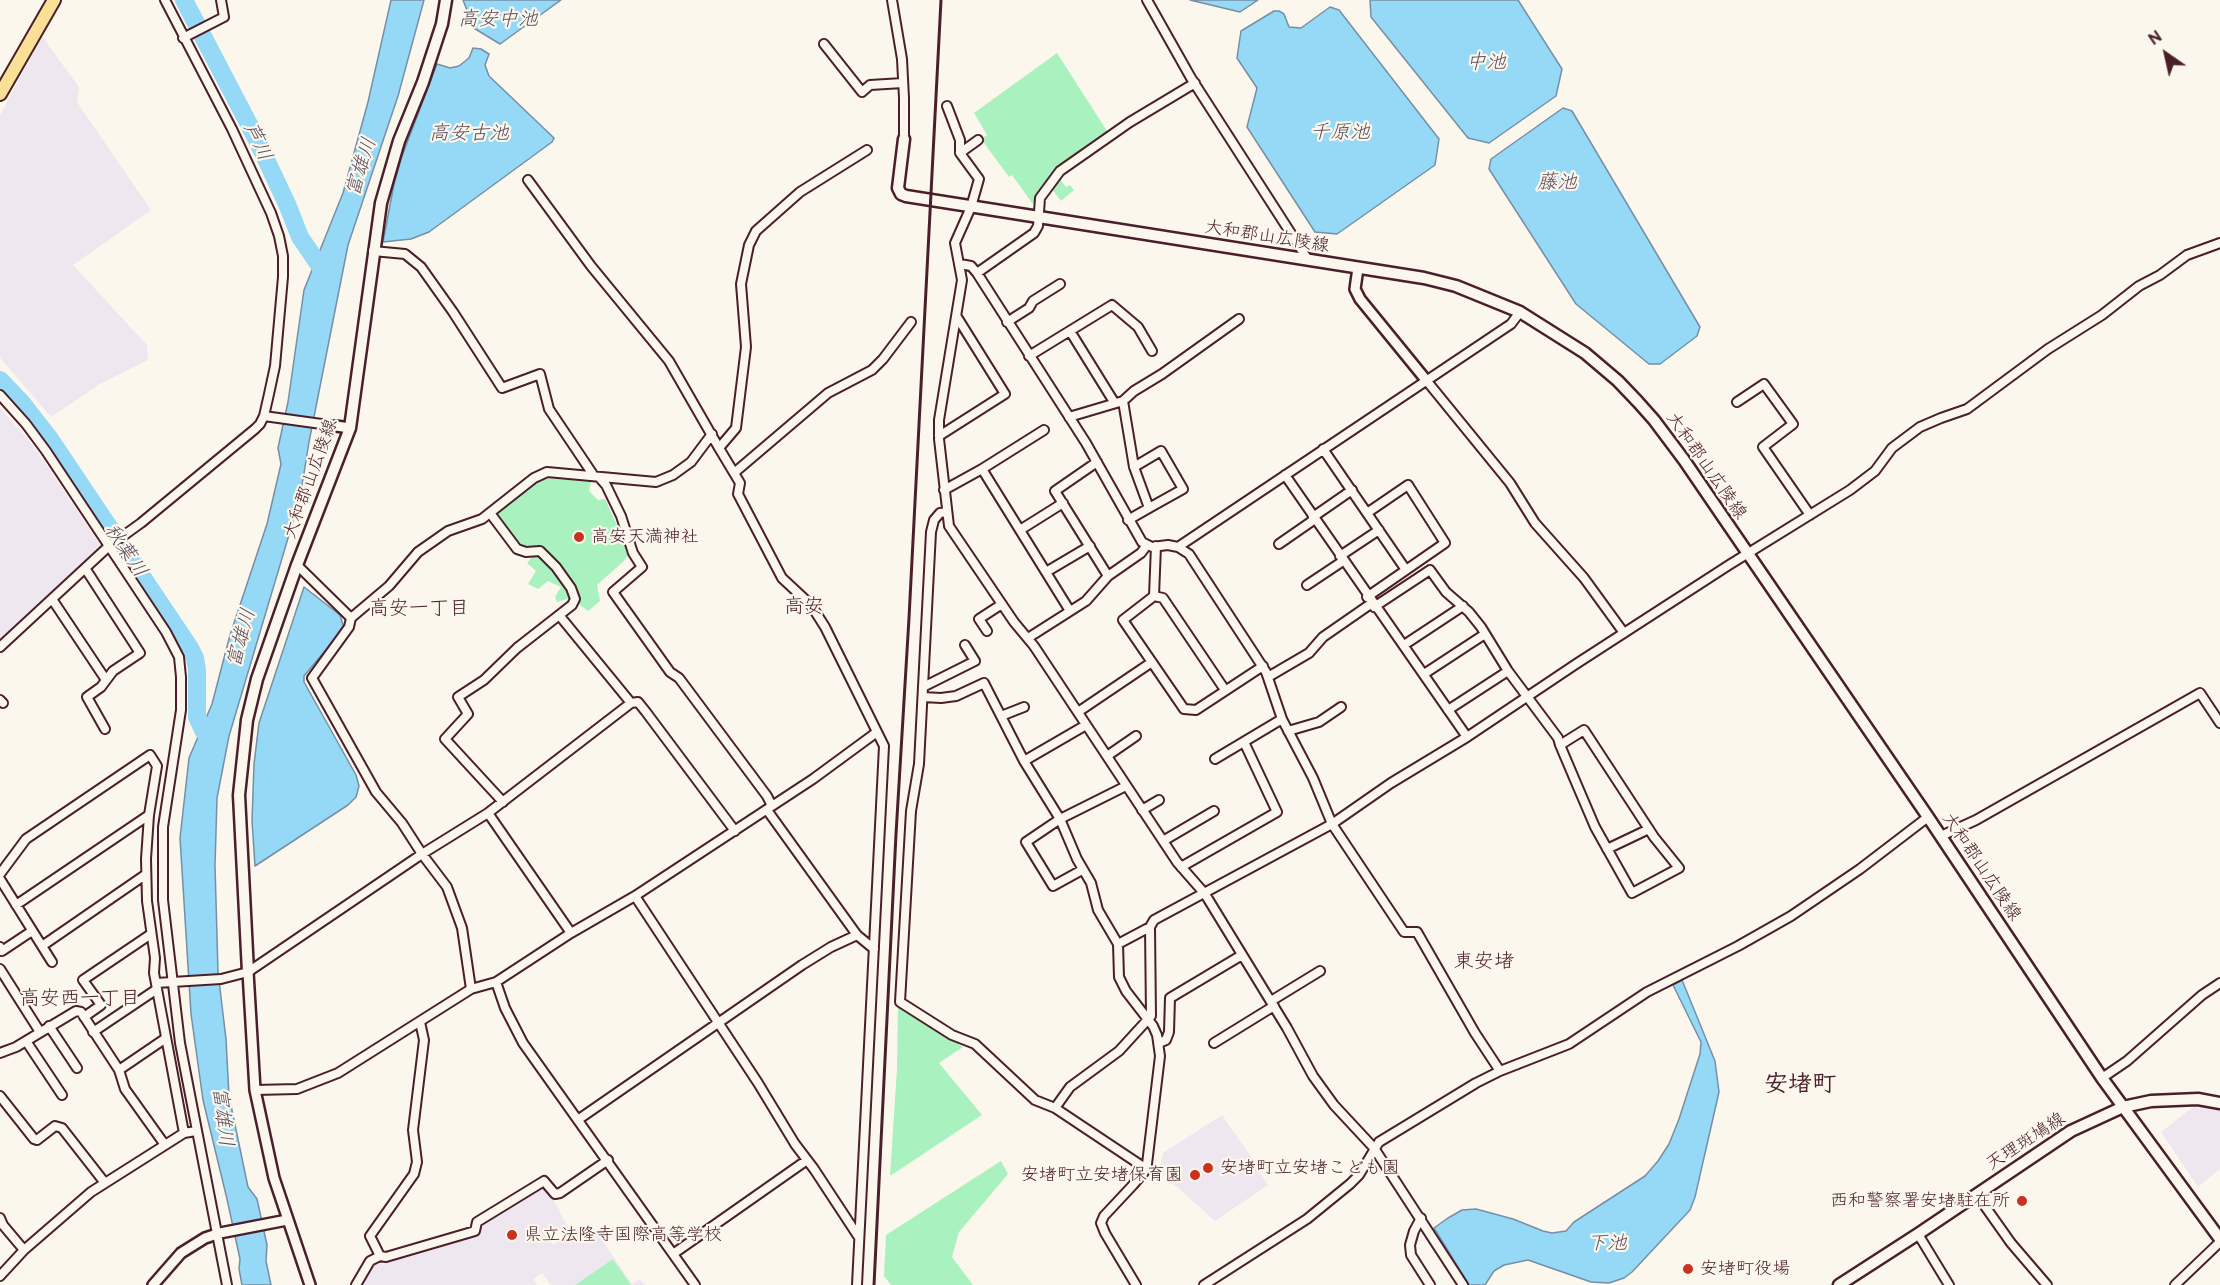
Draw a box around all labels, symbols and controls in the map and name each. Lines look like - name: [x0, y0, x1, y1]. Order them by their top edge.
- water label: 高安中池: [458, 8, 538, 32]
- north arrow: [2136, 24, 2196, 84]
- text: N: [2145, 27, 2166, 50]
- water label: 中池: [1466, 51, 1506, 75]
- water label: 芦川: [238, 119, 276, 165]
- water label: 千原池: [1310, 121, 1370, 145]
- water label: 高安古池: [429, 122, 509, 146]
- water label: 富雄川: [342, 135, 382, 199]
- water label: 藤池: [1537, 171, 1577, 195]
- street label: 大和郡山広陵線: [1203, 216, 1331, 258]
- street label: 大和郡山広陵線: [1661, 408, 1751, 524]
- street label: 大和郡山広陵線: [279, 416, 343, 542]
- water label: 秋葉川: [98, 519, 152, 583]
- place label: 高安天満神社: [591, 526, 699, 548]
- marker: 高安天満神社: [572, 530, 586, 544]
- district label: 高安: [784, 595, 824, 619]
- district label: 高安一丁目: [369, 597, 469, 621]
- water label: 富雄川: [223, 606, 261, 670]
- street label: 大和郡山広陵線: [1937, 809, 2025, 925]
- district label: 東安堵: [1454, 950, 1514, 974]
- district label: 高安西一丁目: [20, 987, 140, 1011]
- district label: 安堵町: [1764, 1071, 1836, 1099]
- water label: 富雄川: [206, 1086, 238, 1148]
- street label: 天理斑鳩線: [1982, 1108, 2070, 1176]
- place label: 安堵町立安堵こども園: [1220, 1157, 1400, 1179]
- marker: 安堵町立安堵こども園: [1201, 1161, 1215, 1175]
- place label: 安堵町立安堵保育園: [1021, 1164, 1183, 1186]
- marker: 安堵町立安堵保育園: [1188, 1168, 1202, 1182]
- place label: 西和警察署安堵駐在所: [1830, 1190, 2010, 1212]
- marker: 西和警察署安堵駐在所: [2015, 1194, 2029, 1208]
- place label: 県立法隆寺国際高等学校: [524, 1224, 722, 1246]
- marker: 県立法隆寺国際高等学校: [505, 1228, 519, 1242]
- water label: 下池: [1587, 1232, 1627, 1256]
- place label: 安堵町役場: [1700, 1258, 1790, 1280]
- marker: 安堵町役場: [1681, 1262, 1695, 1276]

